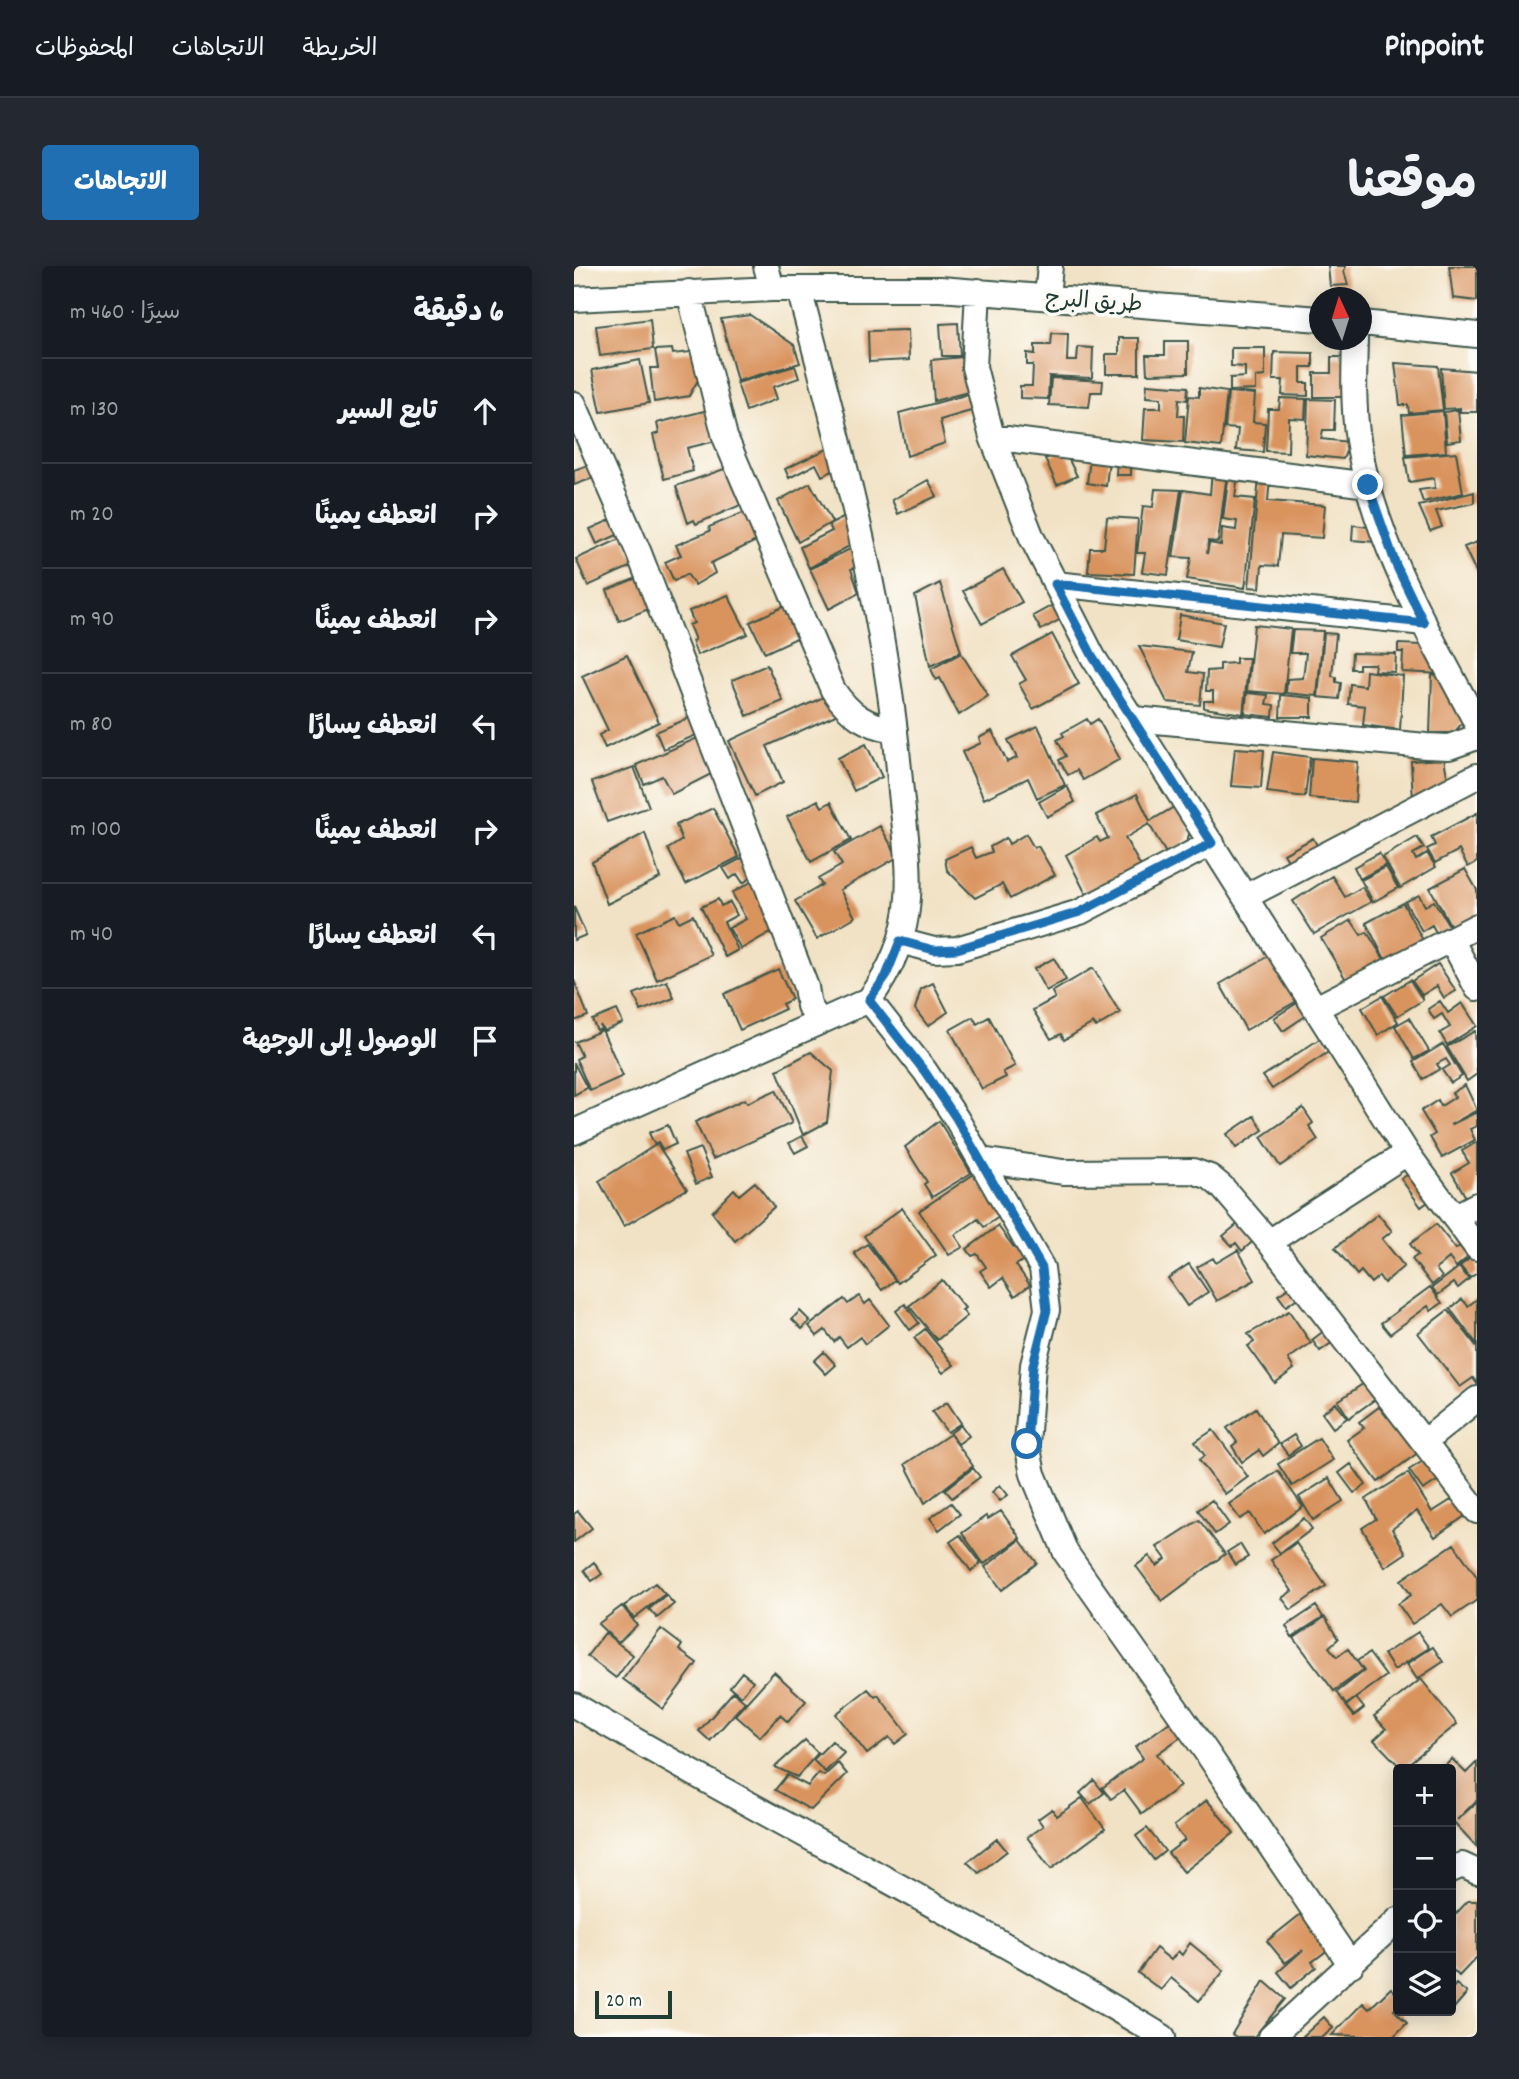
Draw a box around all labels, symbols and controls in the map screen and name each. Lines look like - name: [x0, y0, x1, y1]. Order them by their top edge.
- text: Pinpoint: [1384, 25, 1484, 72]
- text: المحفوظات: [35, 33, 134, 67]
- text: الاتجاهات: [172, 33, 265, 67]
- text: الخريطة: [303, 33, 377, 67]
- button: الاتجاهات: [42, 145, 199, 220]
- text: موقعنا: [1347, 151, 1477, 221]
- street label: طريق البرج: [1044, 284, 1144, 323]
- north arrow: [1309, 287, 1372, 350]
- text: 6 دقيقة: [413, 293, 504, 336]
- text: سيرًا · 460 m: [70, 297, 180, 330]
- icon: ahead: [466, 392, 504, 430]
- text: 130 m: [70, 394, 119, 427]
- text: تابع السير: [338, 394, 437, 431]
- route end: [1352, 469, 1383, 500]
- icon: right: [466, 497, 504, 535]
- text: 20 m: [70, 499, 114, 532]
- text: انعطف يمينًا: [315, 499, 437, 536]
- icon: right: [466, 602, 504, 640]
- text: 90 m: [70, 604, 114, 637]
- text: انعطف يمينًا: [315, 604, 437, 641]
- icon: left: [466, 707, 504, 745]
- text: 80 m: [70, 709, 113, 742]
- text: انعطف يسارًا: [308, 709, 437, 746]
- icon: right: [466, 812, 504, 850]
- text: 100 m: [70, 814, 121, 847]
- text: انعطف يمينًا: [315, 814, 437, 851]
- icon: left: [466, 917, 504, 955]
- text: 40 m: [70, 919, 113, 952]
- text: انعطف يسارًا: [308, 919, 437, 956]
- icon: arrive: [466, 1022, 504, 1060]
- text: الوصول إلى الوجهة: [242, 1024, 437, 1061]
- route start: [1011, 1428, 1042, 1459]
- map controls: [1393, 1764, 1456, 2016]
- button: +: [1393, 1764, 1456, 1827]
- button: −: [1393, 1827, 1456, 1890]
- button: locate: [1393, 1890, 1456, 1953]
- button: layers: [1393, 1953, 1456, 2016]
- scale bar: [595, 1988, 672, 2020]
- text: 20 m: [606, 1989, 642, 2016]

